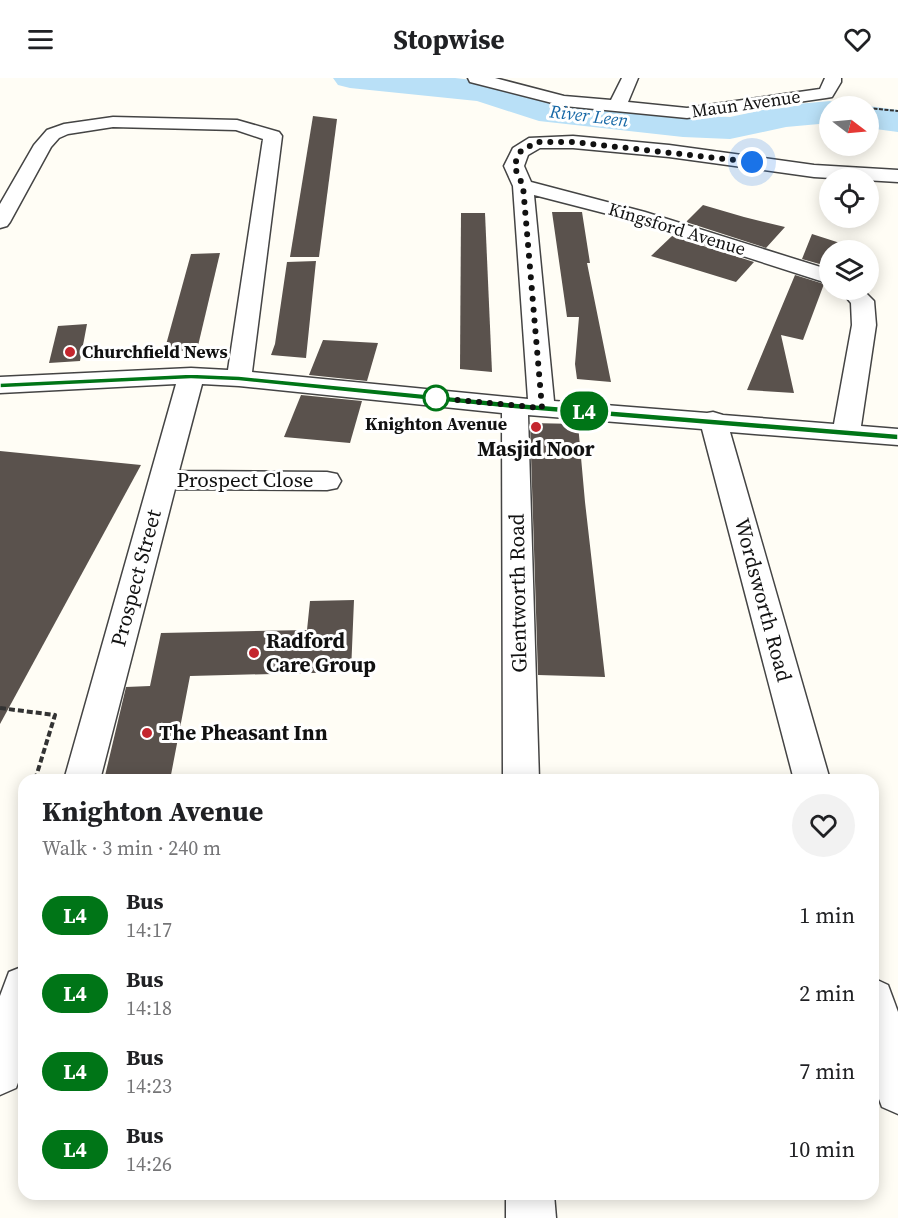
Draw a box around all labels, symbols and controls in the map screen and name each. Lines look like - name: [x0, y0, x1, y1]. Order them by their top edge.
- text: Stopwise: [393, 21, 505, 58]
- icon: menu: [24, 23, 57, 56]
- icon: heart: [841, 23, 874, 56]
- street label: Maun Avenue: [690, 83, 802, 124]
- north arrow: [819, 96, 879, 156]
- map controls: [819, 96, 879, 300]
- water label: River Leen: [547, 98, 630, 133]
- your location: [737, 147, 767, 177]
- button: locate: [819, 168, 879, 228]
- street label: Kingsford Avenue: [605, 196, 749, 261]
- button: layers: [819, 240, 879, 300]
- place label: Churchfield News: [82, 339, 228, 364]
- marker: Churchfield News: [63, 345, 77, 359]
- marker: Knighton Avenue: [423, 385, 449, 411]
- line badge: L4: [557, 392, 611, 430]
- text: L4: [572, 397, 596, 426]
- place label: Knighton Avenue: [365, 411, 507, 436]
- marker: Masjid Noor: [529, 420, 543, 434]
- place label: Masjid Noor: [477, 434, 595, 463]
- street label: Prospect Close: [176, 465, 314, 494]
- street label: Prospect Street: [103, 506, 168, 649]
- street label: Glentworth Road: [502, 513, 533, 673]
- street label: Wordsworth Road: [728, 515, 799, 685]
- place label: Radford Care Group: [266, 626, 376, 679]
- marker: Radford Care Group: [247, 646, 261, 660]
- place label: The Pheasant Inn: [159, 718, 328, 747]
- marker: The Pheasant Inn: [140, 726, 154, 740]
- text: Knighton Avenue: [42, 792, 263, 830]
- button: heart: [792, 794, 855, 857]
- text: Walk · 3 min · 240 m: [42, 834, 221, 862]
- text: Bus: [126, 886, 163, 916]
- text: 1 min: [799, 900, 855, 930]
- text: L4: [63, 901, 87, 930]
- text: 14:17: [126, 916, 172, 944]
- text: Bus: [126, 964, 163, 994]
- text: 2 min: [799, 978, 855, 1008]
- text: L4: [63, 979, 87, 1008]
- text: 14:18: [126, 994, 172, 1022]
- text: Bus: [126, 1042, 163, 1072]
- text: 7 min: [799, 1056, 855, 1086]
- text: L4: [63, 1057, 87, 1086]
- text: 14:23: [126, 1072, 172, 1100]
- text: Bus: [126, 1120, 163, 1150]
- text: 10 min: [788, 1134, 855, 1164]
- text: L4: [63, 1135, 87, 1164]
- text: 14:26: [126, 1150, 172, 1178]

